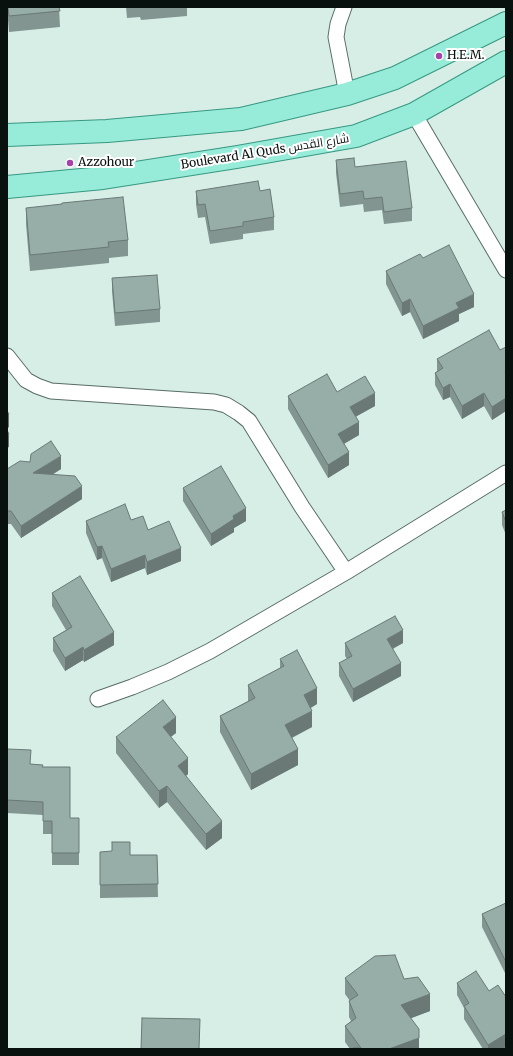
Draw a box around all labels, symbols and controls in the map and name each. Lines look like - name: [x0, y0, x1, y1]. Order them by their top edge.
- place label: H.E.M.: [447, 49, 485, 63]
- marker: H.E.M.: [434, 51, 444, 61]
- street label: Boulevard Al Quds شارع القدس: [180, 132, 350, 172]
- place label: Azzohour: [78, 156, 134, 170]
- marker: Azzohour: [65, 158, 75, 168]

